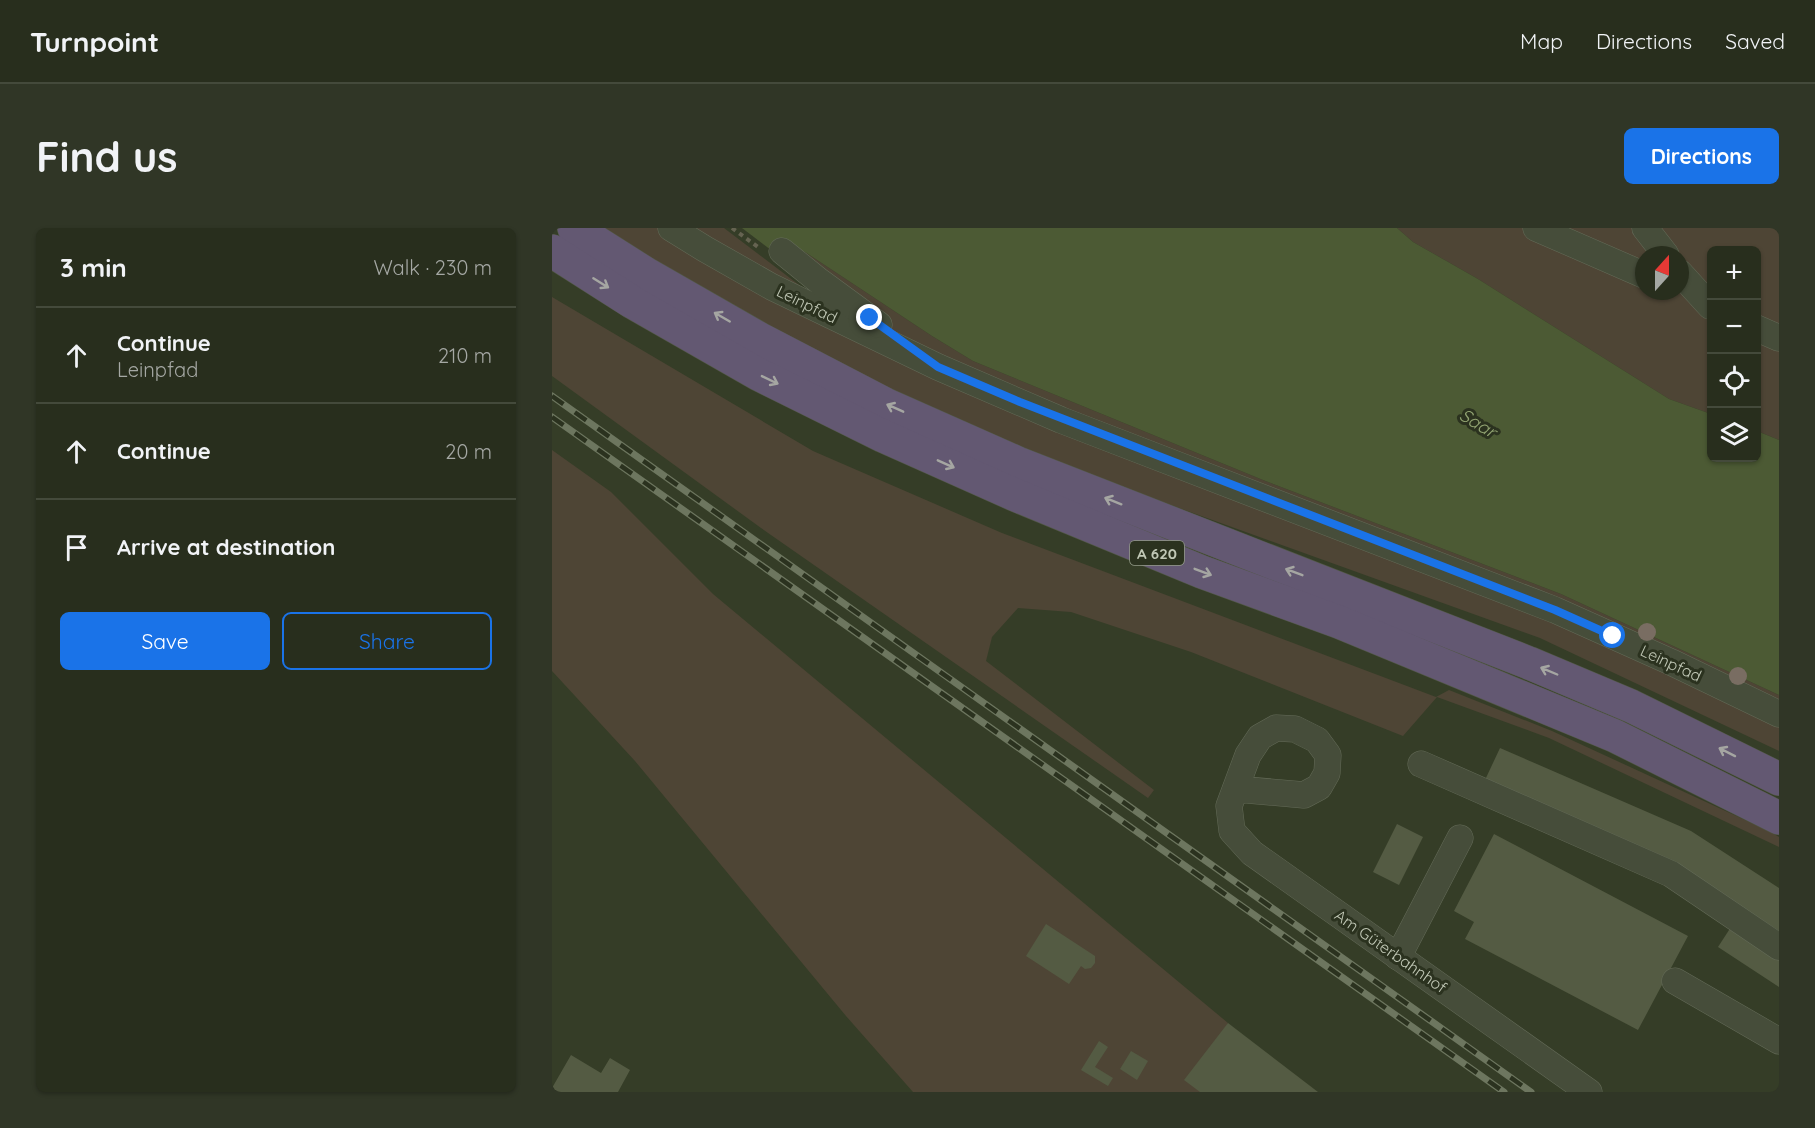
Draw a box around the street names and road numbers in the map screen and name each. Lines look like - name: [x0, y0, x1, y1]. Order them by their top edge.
- street label: Leinpfad: [773, 281, 841, 327]
- road number: A 620: [1130, 541, 1184, 565]
- street label: Leinpfad: [1637, 640, 1705, 686]
- street label: Am Güterbahnhof: [1331, 905, 1451, 997]

